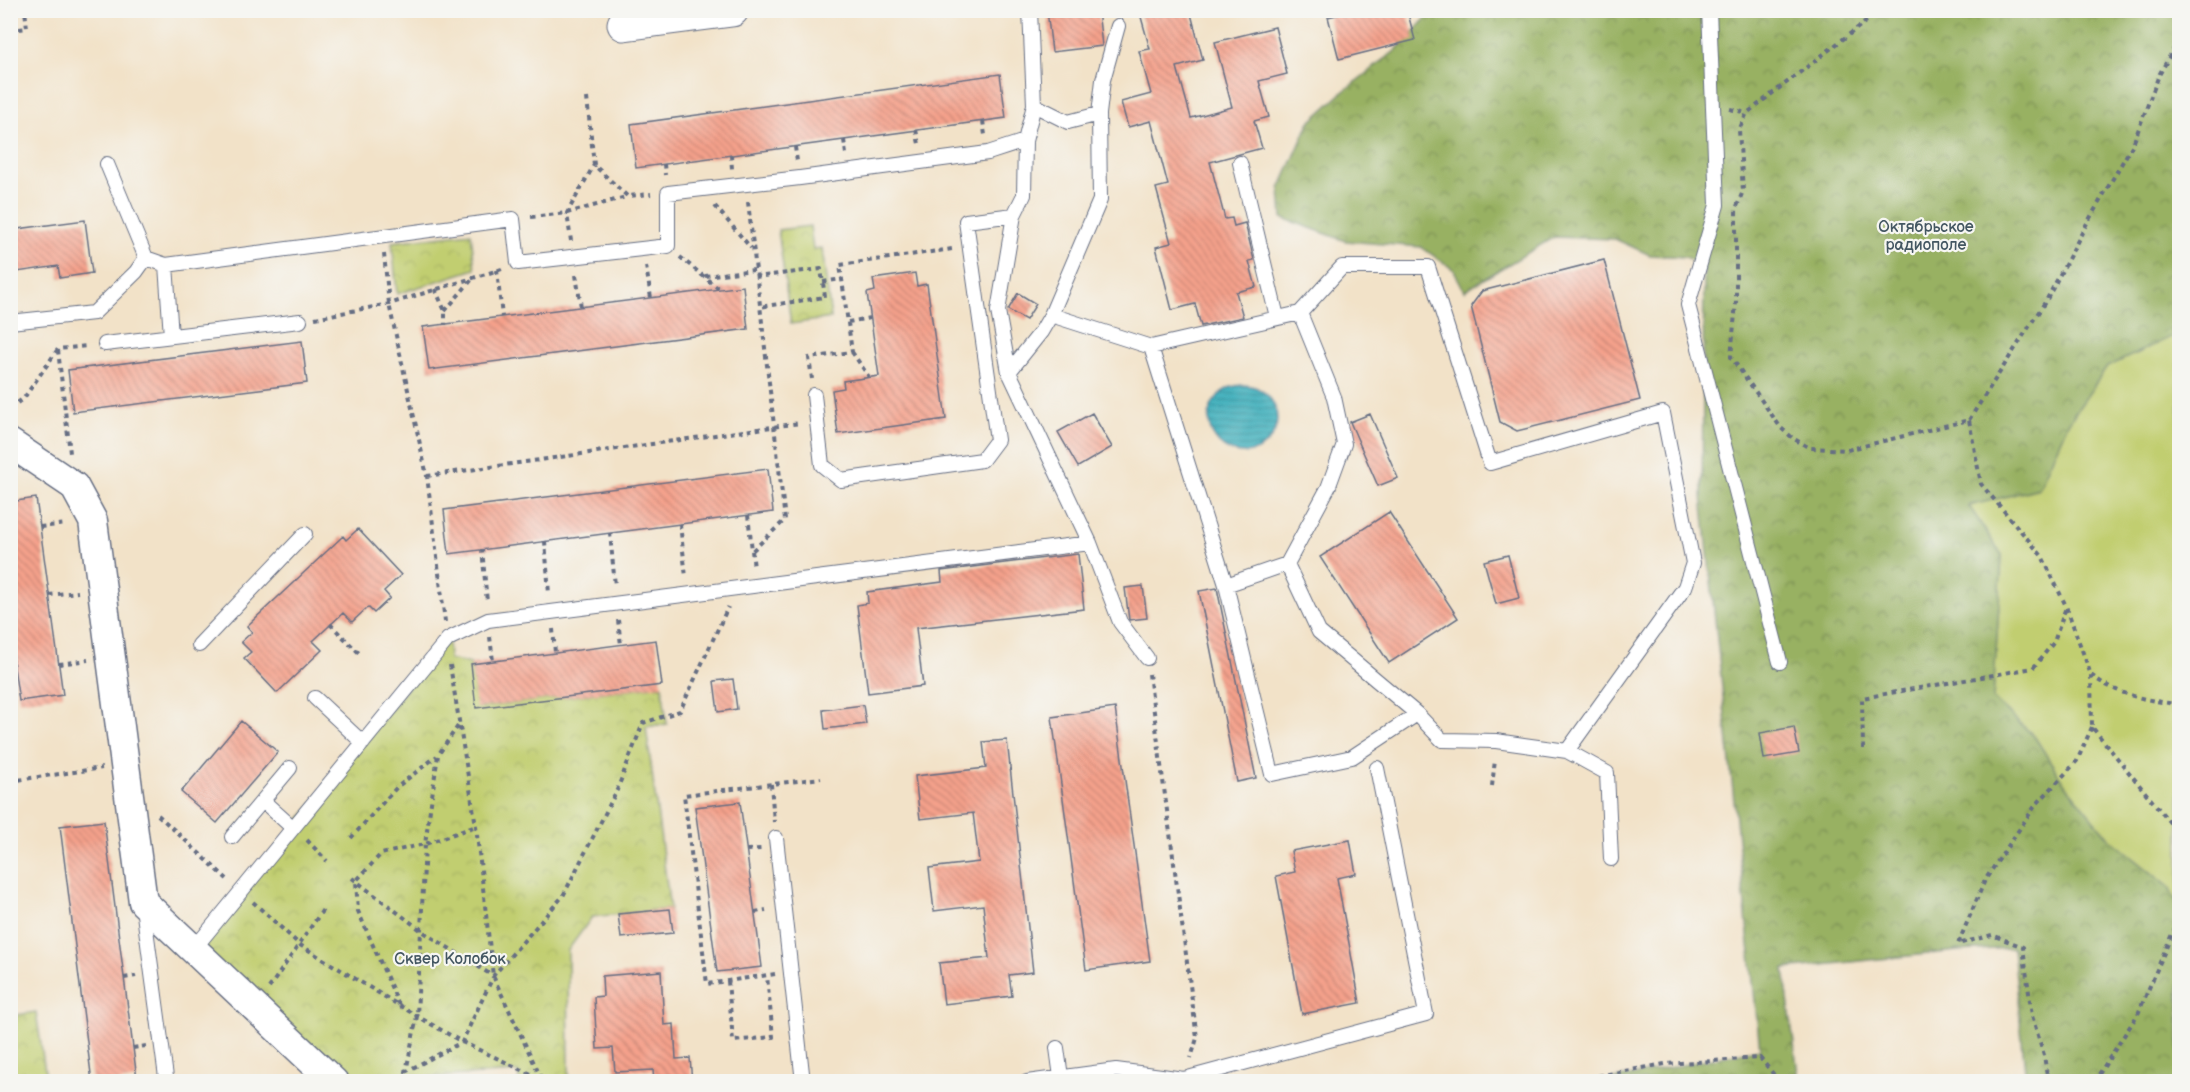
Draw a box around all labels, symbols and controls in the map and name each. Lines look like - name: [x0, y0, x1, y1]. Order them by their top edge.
- park label: Октябрьское радиополе: [1878, 218, 1974, 255]
- park label: Сквер Колобок: [394, 950, 506, 969]

